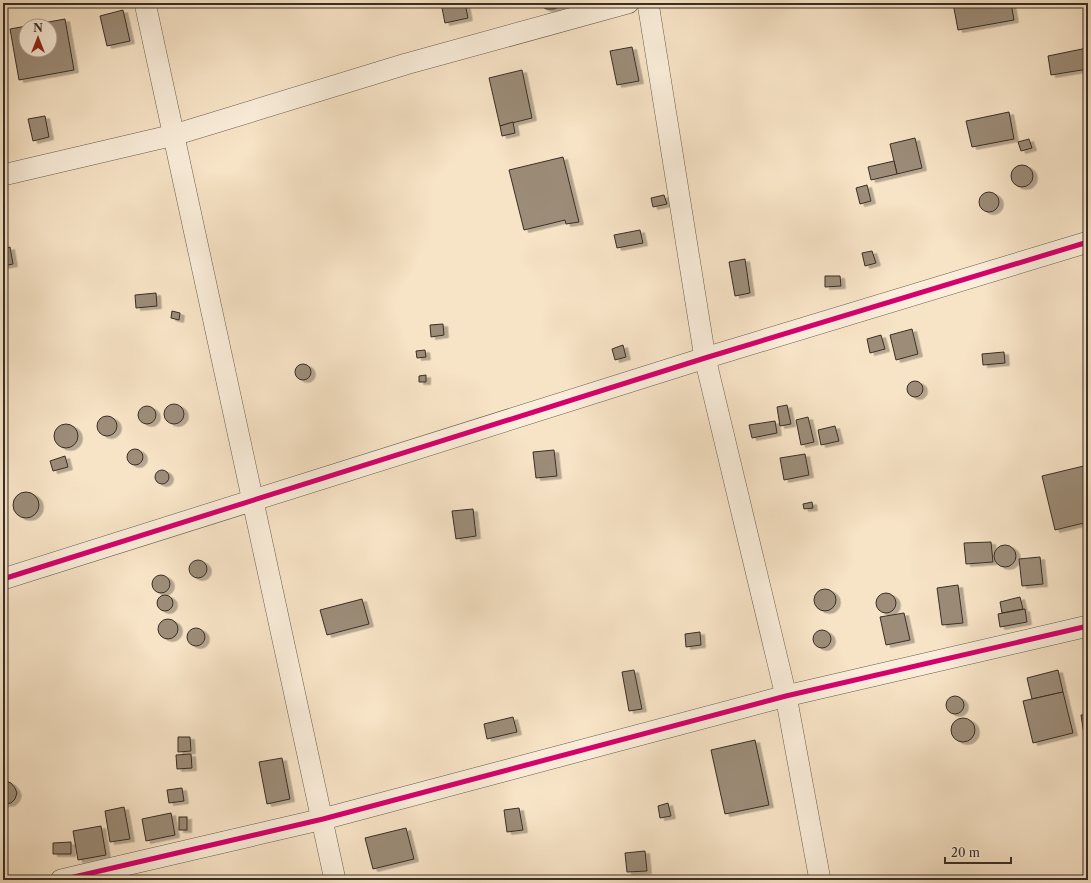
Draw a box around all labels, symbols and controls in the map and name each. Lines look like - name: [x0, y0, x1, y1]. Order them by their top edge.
- north arrow: [18, 18, 58, 58]
- text: N: [33, 21, 43, 35]
- scale bar: [945, 839, 1011, 865]
- text: 20 m: [951, 845, 980, 860]

